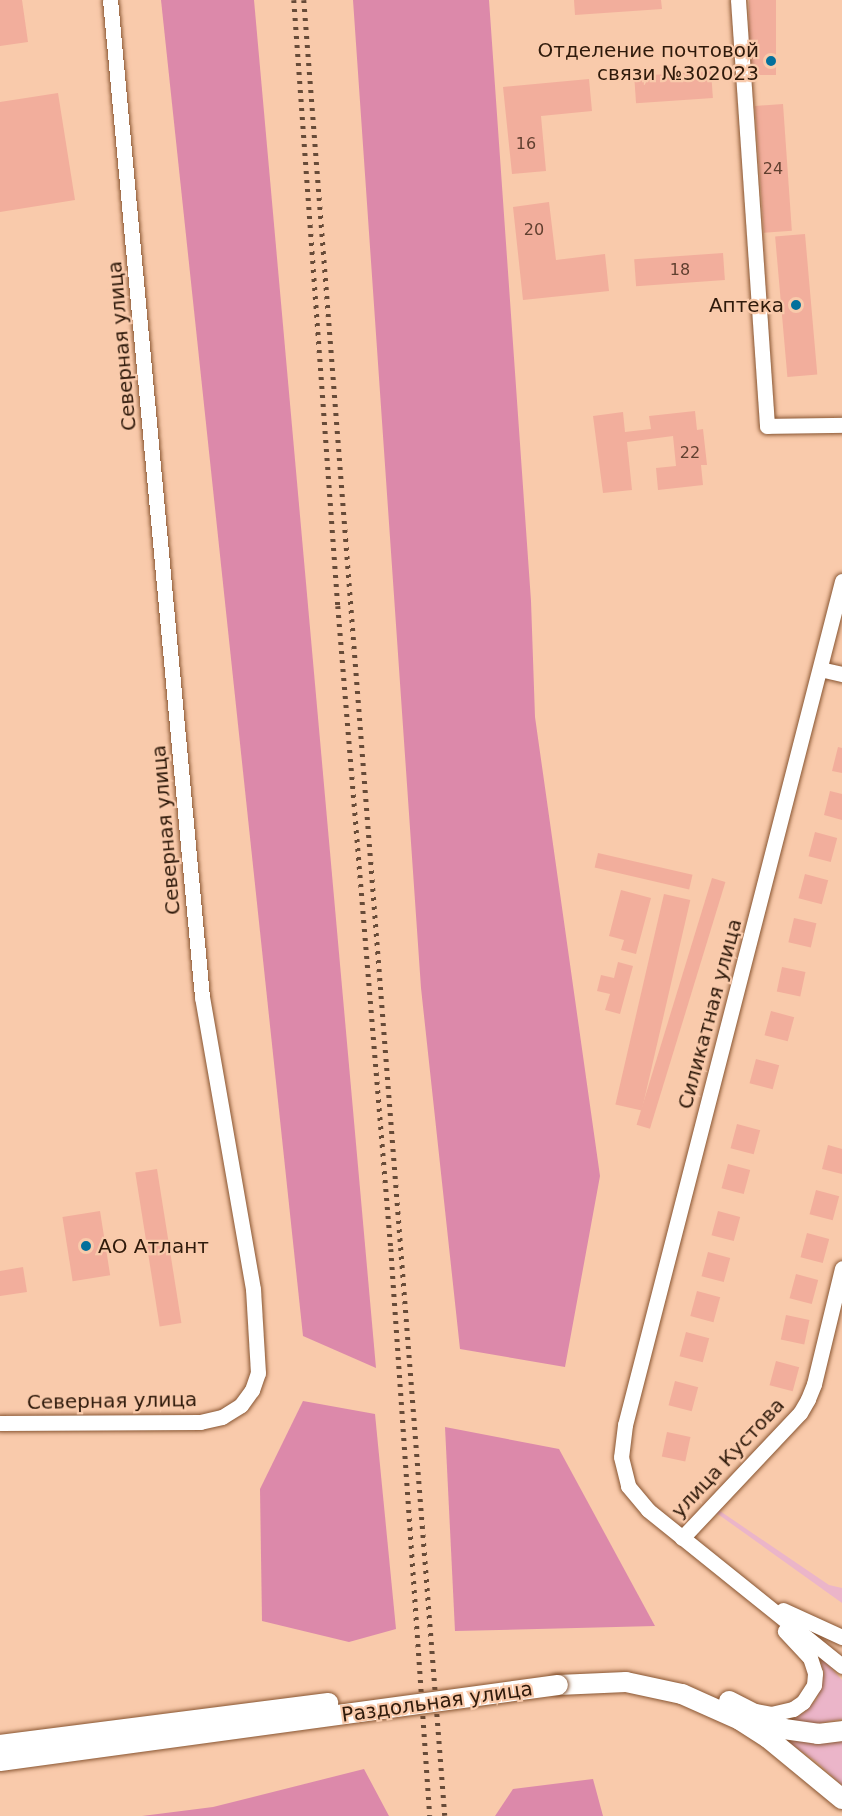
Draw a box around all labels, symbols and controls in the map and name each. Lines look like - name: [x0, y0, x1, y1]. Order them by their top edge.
- place label: Отделение почтовой связи №302023: [538, 38, 759, 85]
- marker: Отделение почтовой связи №302023: [764, 54, 778, 68]
- house number: 16: [516, 134, 536, 154]
- house number: 24: [763, 159, 783, 179]
- house number: 20: [524, 220, 544, 240]
- street label: Северная улица: [103, 260, 141, 432]
- house number: 18: [670, 260, 690, 280]
- place label: Аптека: [709, 293, 784, 317]
- marker: Аптека: [789, 298, 803, 312]
- house number: 22: [680, 443, 700, 463]
- street label: Северная улица: [147, 744, 185, 916]
- street label: Силикатная улица: [673, 916, 747, 1112]
- place label: АО Атлант: [98, 1234, 209, 1258]
- marker: АО Атлант: [79, 1239, 93, 1253]
- street label: Северная улица: [27, 1388, 197, 1414]
- street label: улица Кустова: [666, 1393, 790, 1523]
- street label: Раздольная улица: [340, 1677, 534, 1727]

